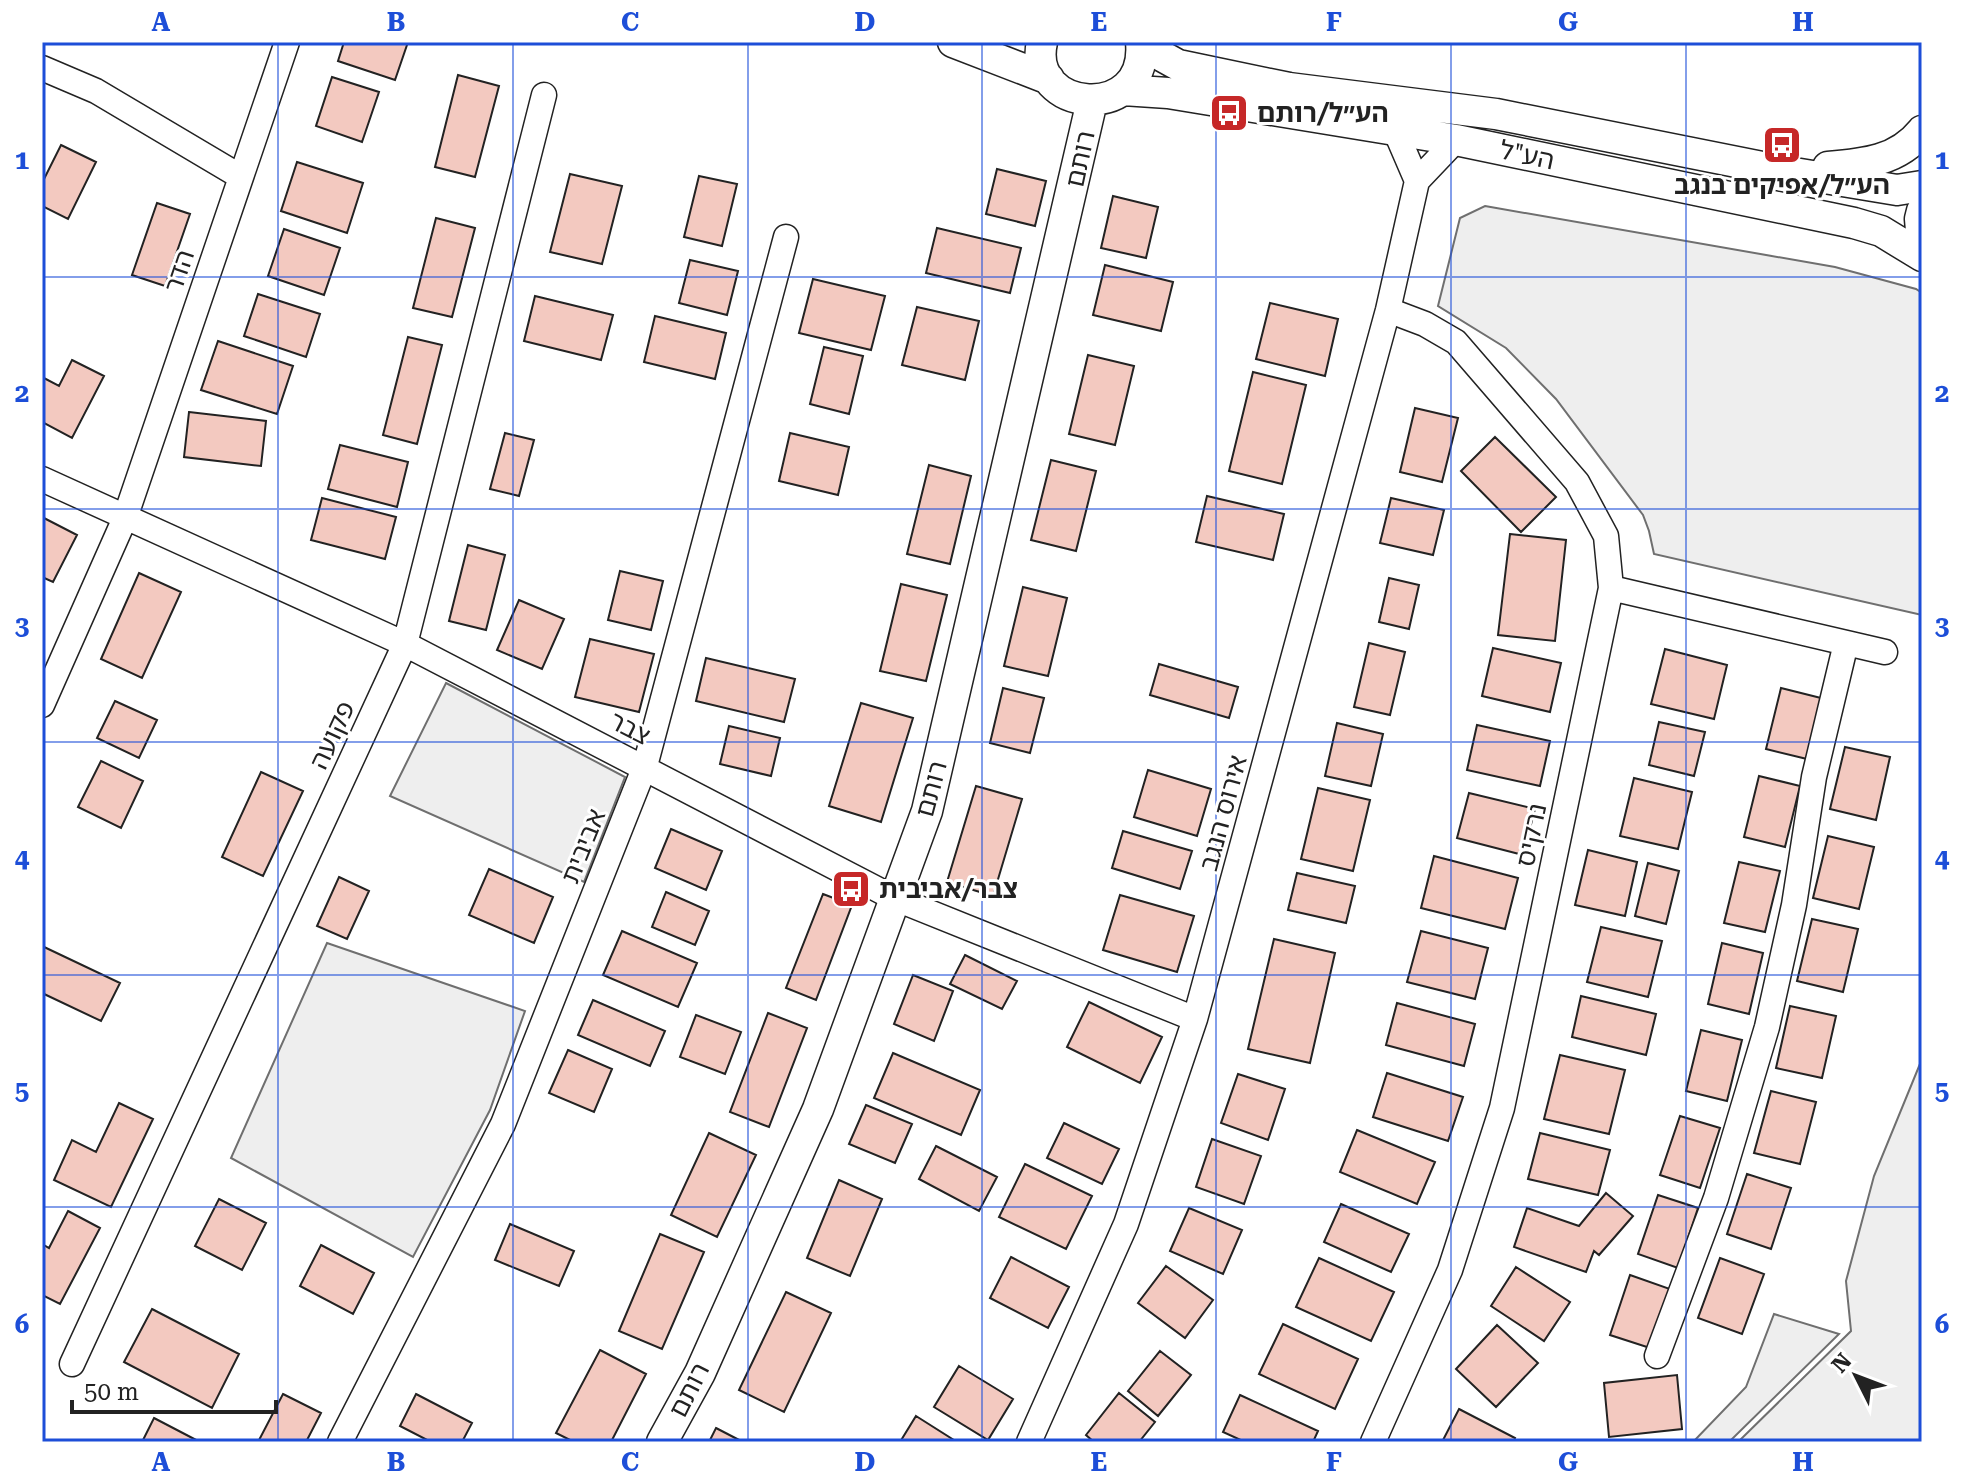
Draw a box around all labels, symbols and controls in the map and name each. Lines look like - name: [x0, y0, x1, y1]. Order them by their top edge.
- text: A: [152, 7, 171, 37]
- text: B: [387, 7, 405, 37]
- text: C: [621, 7, 639, 37]
- text: D: [855, 7, 875, 37]
- text: E: [1091, 7, 1107, 37]
- text: F: [1326, 7, 1342, 37]
- text: G: [1558, 7, 1578, 37]
- text: H: [1792, 7, 1814, 37]
- bus stop icon: הע״ל/רותם: [1208, 92, 1250, 134]
- place label: הע״ל/רותם: [1257, 98, 1389, 128]
- bus stop icon: הע״ל/אפיקים בנגב: [1761, 124, 1803, 166]
- street label: רותם: [1059, 128, 1101, 190]
- street label: הע"ל: [1497, 135, 1557, 175]
- text: 1: [15, 145, 29, 175]
- text: 1: [1935, 145, 1949, 175]
- place label: הע״ל/אפיקים בנגב: [1674, 170, 1890, 200]
- street label: הדר: [158, 246, 200, 296]
- text: 2: [15, 378, 29, 408]
- text: 2: [1935, 378, 1949, 408]
- text: 3: [15, 611, 29, 641]
- text: 3: [1935, 611, 1949, 641]
- street label: פקועה: [303, 696, 361, 774]
- street label: צבר: [605, 705, 655, 751]
- street label: אירוס הנגב: [1193, 752, 1253, 874]
- street label: רותם: [909, 758, 953, 820]
- street label: נרקיס: [1510, 801, 1552, 869]
- street label: אביבית: [555, 805, 611, 887]
- text: 4: [15, 843, 30, 873]
- text: 4: [1935, 843, 1950, 873]
- bus stop icon: צבר/אביבית: [830, 868, 872, 910]
- place label: צבר/אביבית: [879, 874, 1018, 904]
- text: 5: [15, 1076, 29, 1106]
- text: 5: [1935, 1076, 1949, 1106]
- text: 6: [15, 1309, 29, 1339]
- text: 6: [1935, 1309, 1949, 1339]
- north arrow: [1816, 1336, 1896, 1416]
- text: N: [1827, 1348, 1857, 1378]
- street label: רותם: [663, 1358, 715, 1422]
- scale bar: [72, 1364, 276, 1414]
- text: 50 m: [84, 1378, 139, 1406]
- text: A: [152, 1447, 171, 1477]
- text: B: [387, 1447, 405, 1477]
- text: C: [621, 1447, 639, 1477]
- text: D: [855, 1447, 875, 1477]
- text: E: [1091, 1447, 1107, 1477]
- text: F: [1326, 1447, 1342, 1477]
- text: G: [1558, 1447, 1578, 1477]
- text: H: [1792, 1447, 1814, 1477]

